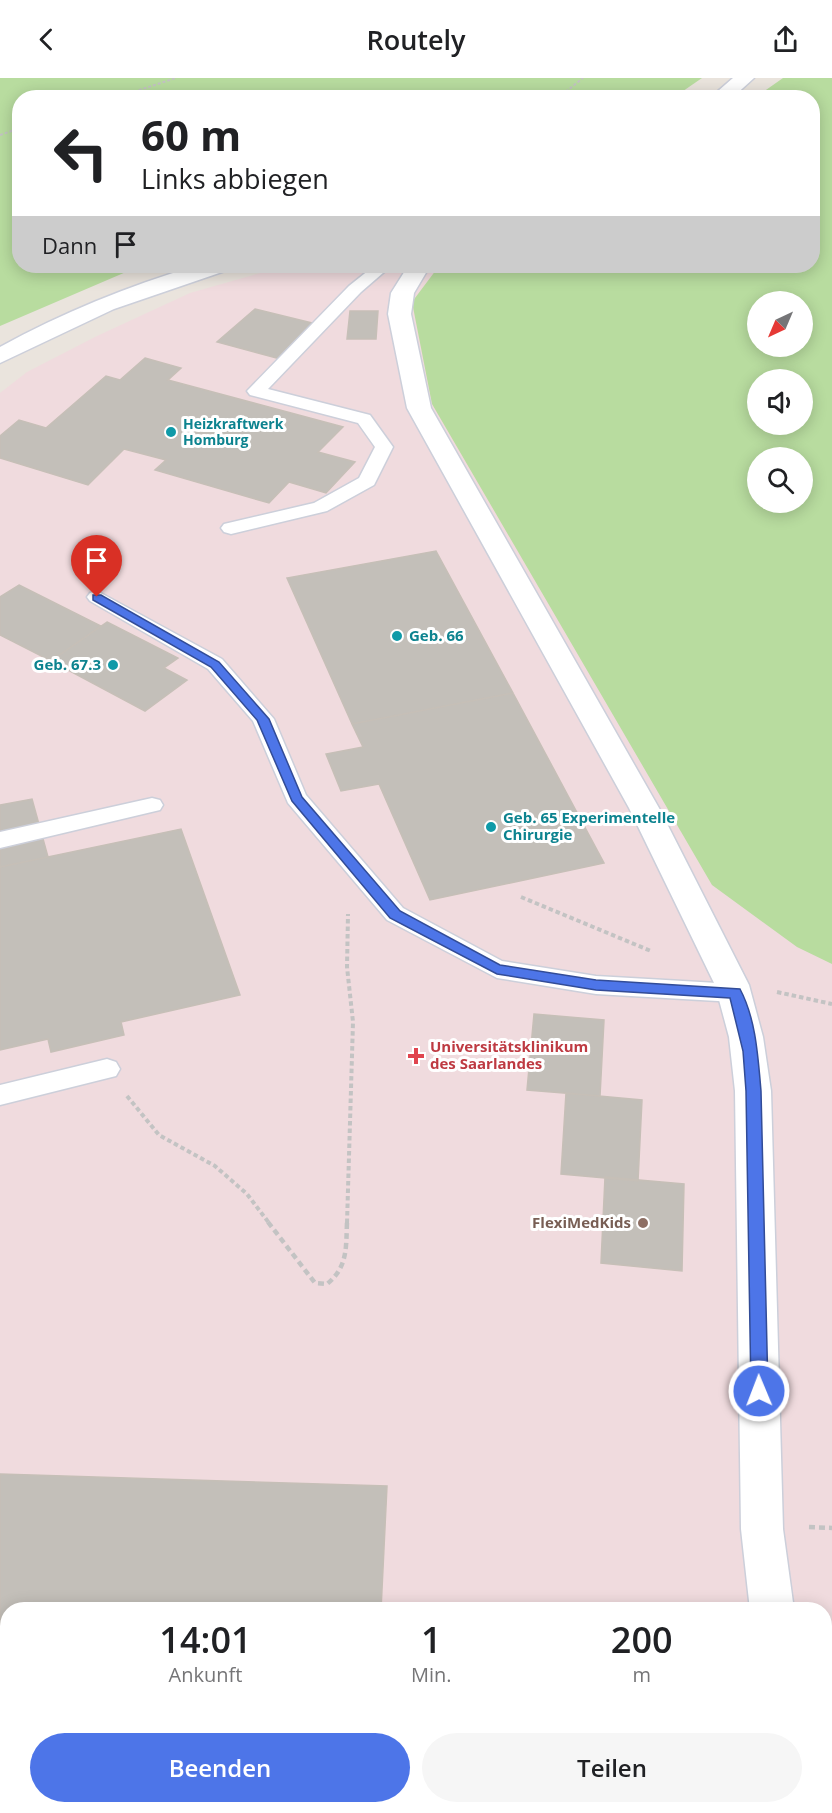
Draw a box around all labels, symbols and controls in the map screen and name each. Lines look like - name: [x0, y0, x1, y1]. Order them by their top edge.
- text: Routely: [366, 21, 466, 58]
- icon: back: [30, 23, 63, 56]
- icon: share: [769, 23, 802, 56]
- text: 60 m: [141, 106, 241, 163]
- icon: left: [42, 114, 120, 192]
- text: Links abbiegen: [141, 160, 329, 197]
- icon: arrive: [109, 228, 142, 261]
- text: Dann: [42, 230, 97, 260]
- north arrow: [747, 291, 813, 357]
- map controls: [747, 291, 813, 513]
- button: sound: [747, 369, 813, 435]
- place label: Heizkraftwerk Homburg: [183, 414, 284, 449]
- marker: Heizkraftwerk Homburg: [164, 425, 178, 439]
- button: search: [747, 447, 813, 513]
- pin: [71, 535, 122, 597]
- icon: arrive: [80, 544, 113, 577]
- place label: Geb. 66: [409, 625, 464, 645]
- marker: Geb. 66: [390, 629, 404, 643]
- place label: Geb. 67.3: [34, 654, 101, 674]
- marker: Geb. 67.3: [106, 658, 120, 672]
- place label: Geb. 65 Experimentelle Chirurgie: [503, 807, 675, 844]
- marker: Geb. 65 Experimentelle Chirurgie: [484, 820, 498, 834]
- place label: Universitätsklinikum des Saarlandes: [430, 1036, 588, 1073]
- marker: Universitätsklinikum des Saarlandes: [407, 1047, 425, 1065]
- place label: FlexiMedKids: [532, 1212, 631, 1232]
- marker: FlexiMedKids: [636, 1216, 650, 1230]
- position arrow: [727, 1359, 791, 1423]
- text: 14:01: [159, 1615, 252, 1664]
- text: 1: [421, 1615, 442, 1664]
- text: 200: [611, 1615, 673, 1664]
- text: Ankunft: [169, 1661, 242, 1688]
- text: Min.: [411, 1661, 451, 1688]
- text: m: [632, 1661, 651, 1688]
- button: Beenden: [30, 1733, 410, 1802]
- button: Teilen: [422, 1733, 802, 1802]

